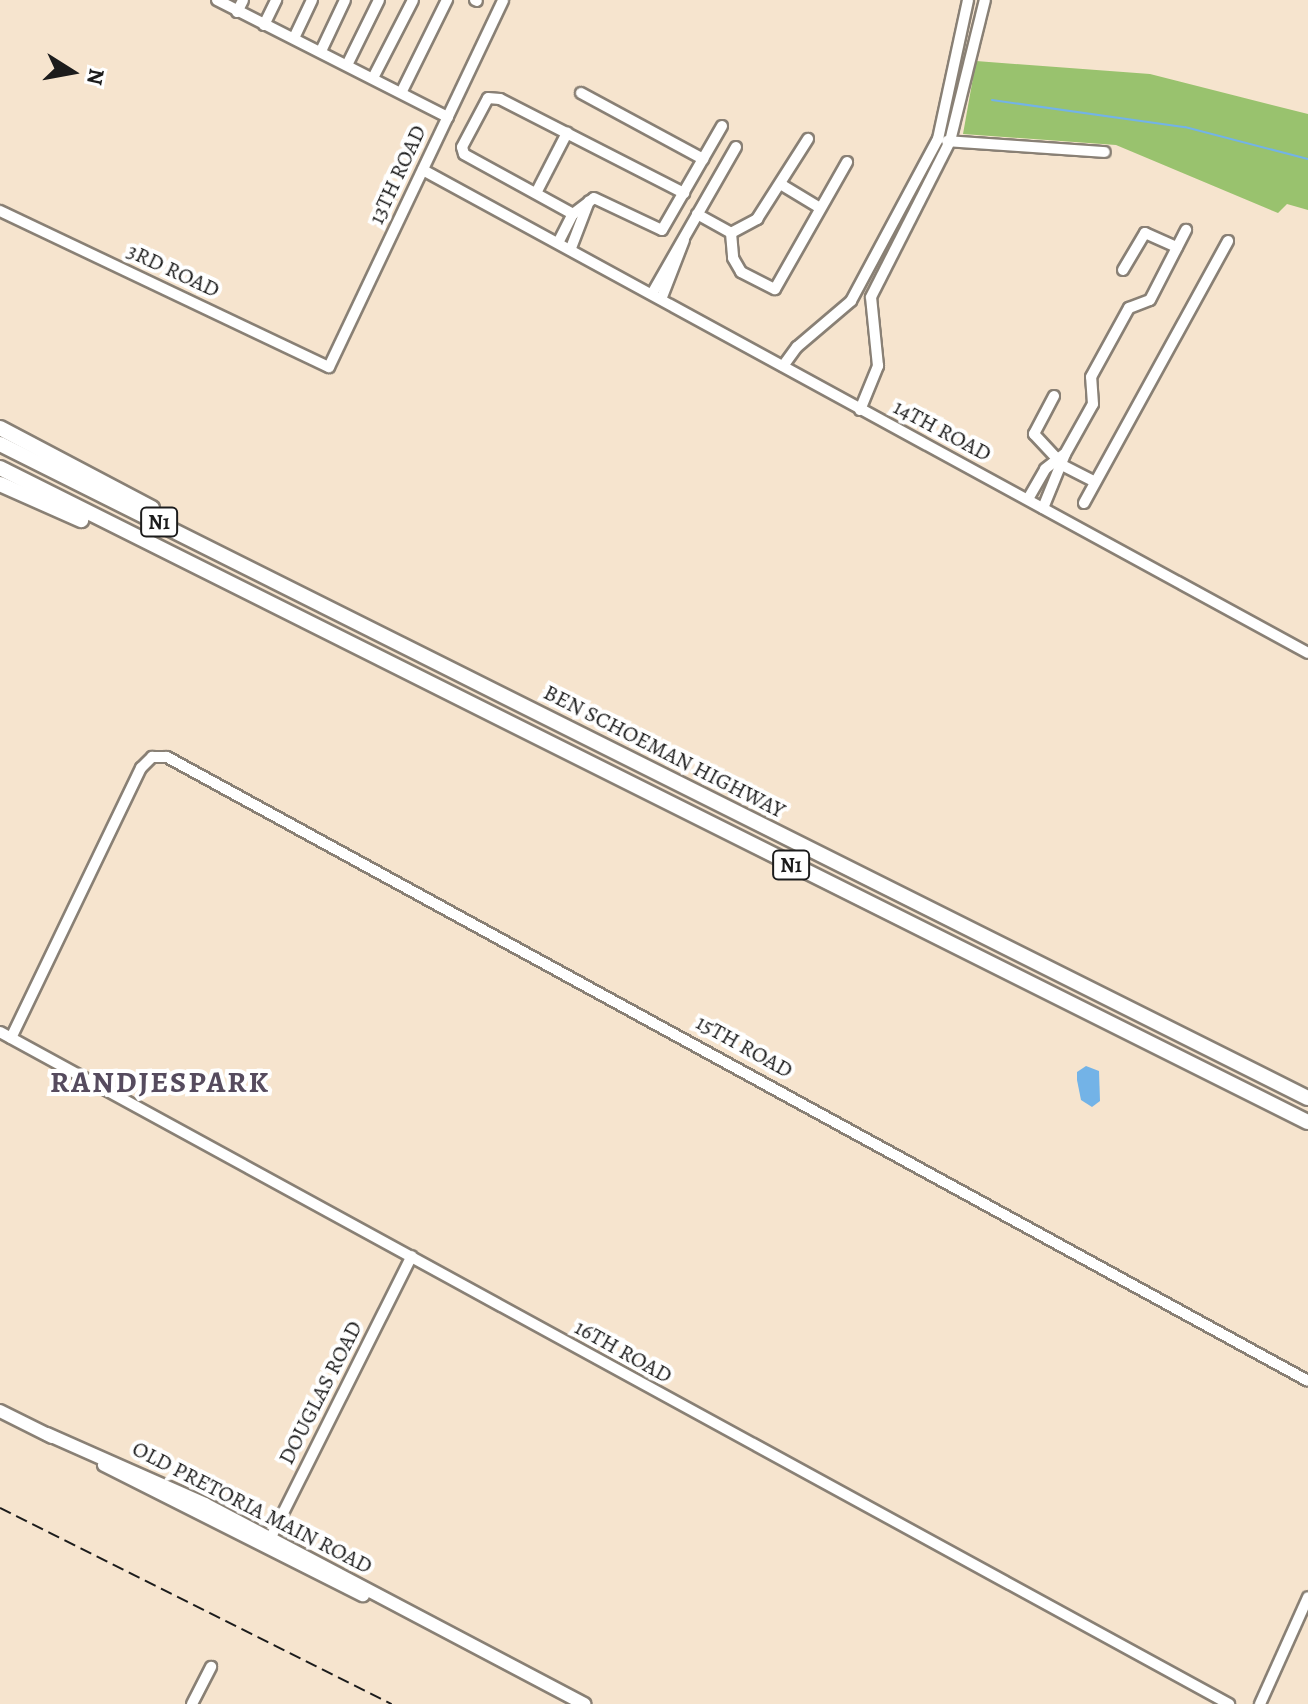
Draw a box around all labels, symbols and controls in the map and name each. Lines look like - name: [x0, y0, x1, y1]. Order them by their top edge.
- north arrow: [32, 32, 112, 112]
- text: N: [79, 66, 112, 87]
- street label: 13TH ROAD: [364, 121, 432, 229]
- street label: 3RD ROAD: [123, 238, 223, 304]
- street label: 14TH ROAD: [889, 394, 995, 468]
- road number: N1: [139, 506, 179, 538]
- street label: BEN SCHOEMAN HIGHWAY: [539, 680, 789, 824]
- road number: N1: [771, 849, 811, 881]
- street label: 15TH ROAD: [691, 1010, 797, 1084]
- district label: RANDJESPARK: [50, 1064, 270, 1100]
- street label: 16TH ROAD: [570, 1314, 676, 1390]
- street label: DOUGLAS ROAD: [273, 1317, 369, 1469]
- street label: OLD PRETORIA MAIN ROAD: [128, 1436, 376, 1580]

